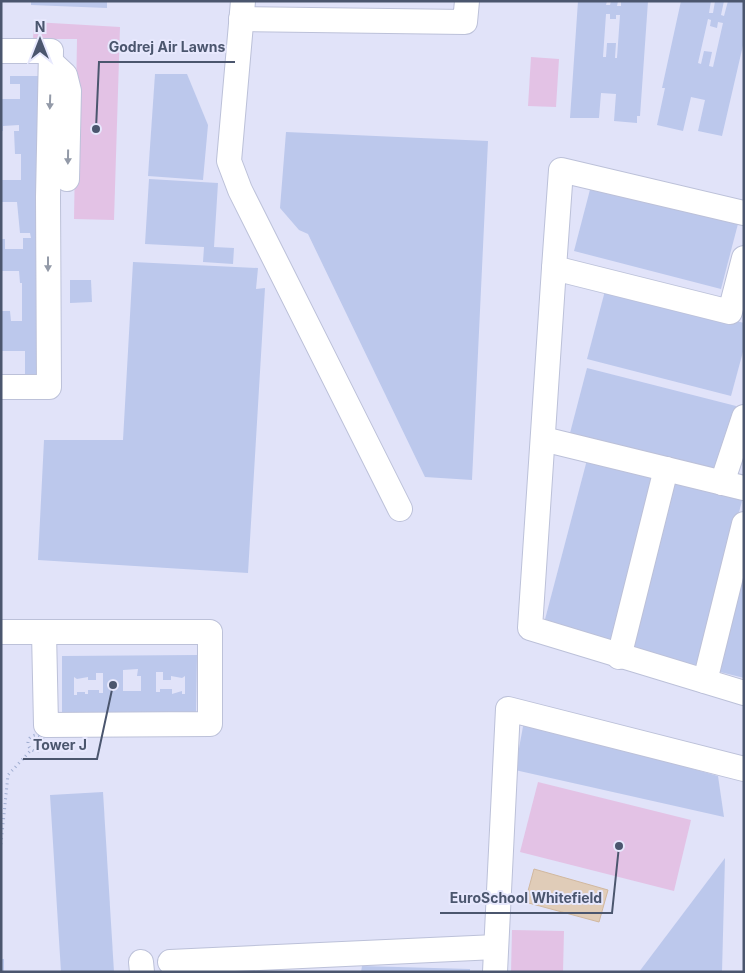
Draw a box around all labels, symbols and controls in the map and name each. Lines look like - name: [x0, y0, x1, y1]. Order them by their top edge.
- north arrow: [15, 15, 65, 65]
- text: N: [35, 18, 45, 35]
- callout: Godrej Air Lawns: [99, 33, 235, 62]
- text: Godrej Air Lawns: [109, 38, 225, 55]
- one-way arrow: [46, 94, 54, 110]
- one-way arrow: [64, 149, 72, 165]
- one-way arrow: [44, 257, 52, 273]
- callout: Tower J: [23, 730, 97, 759]
- text: Tower J: [33, 736, 87, 753]
- callout: EuroSchool Whitefield: [440, 884, 612, 913]
- text: EuroSchool Whitefield: [450, 889, 602, 906]

